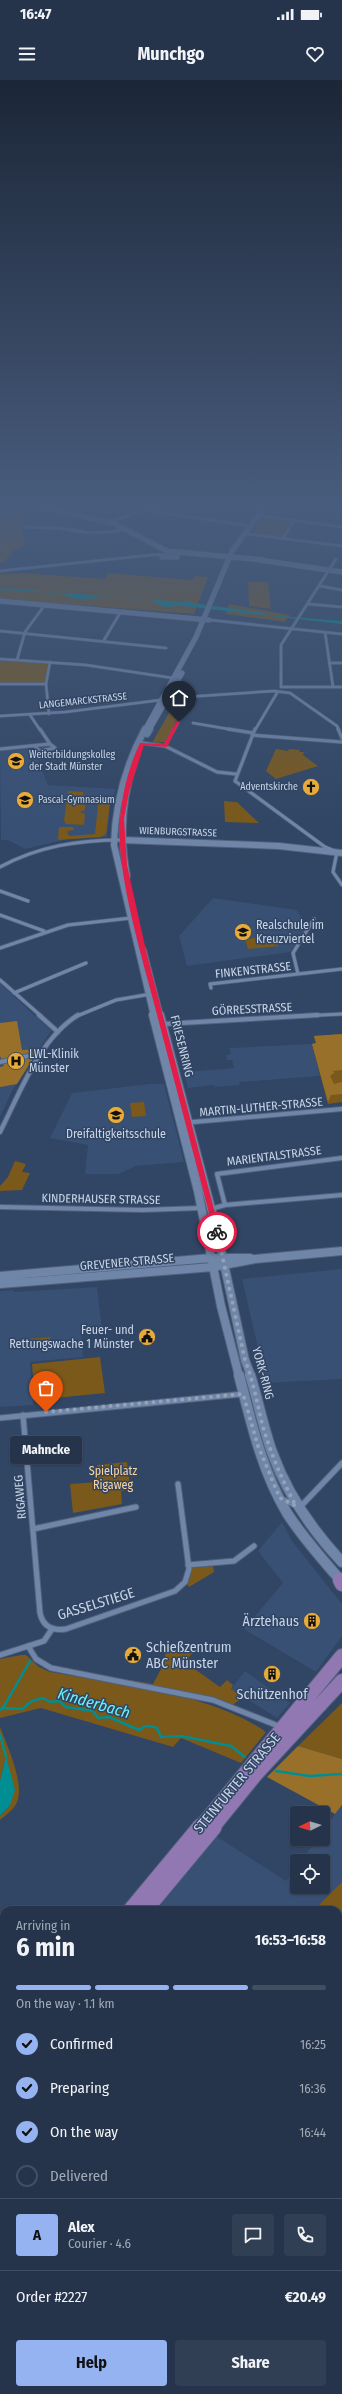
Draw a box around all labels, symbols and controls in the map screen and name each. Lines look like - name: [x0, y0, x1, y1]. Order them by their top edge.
- text: 16:47: [20, 5, 51, 23]
- icon: menu: [16, 43, 38, 65]
- text: Munchgo: [137, 43, 205, 65]
- icon: heart: [304, 43, 326, 65]
- pin: [162, 681, 196, 722]
- icon: home: [168, 687, 190, 709]
- street label: LANGEMARCKSTRASSE: [38, 690, 128, 712]
- place label: Weiterbildungskolleg der Stadt Münster: [29, 749, 116, 773]
- school or university icon: Weiterbildungskolleg der Stadt Münster: [6, 751, 26, 771]
- church icon: Adventskirche: [301, 777, 321, 797]
- place label: Adventskirche: [240, 781, 298, 793]
- school or university icon: Pascal-Gymnasium: [15, 790, 35, 810]
- place label: Pascal-Gymnasium: [38, 794, 115, 806]
- street label: WIENBURGSTRASSE: [139, 825, 217, 839]
- place label: Realschule im Kreuzviertel: [256, 918, 324, 946]
- school or university icon: Realschule im Kreuzviertel: [233, 922, 253, 942]
- street label: FINKENSTRASSE: [214, 959, 292, 981]
- street label: GÖRRESSTRASSE: [211, 998, 293, 1018]
- street label: FRIESENRING: [168, 1014, 196, 1078]
- place label: LWL-Klinik Münster: [29, 1047, 79, 1075]
- hospital icon: LWL-Klinik Münster: [6, 1051, 26, 1071]
- street label: MARTIN-LUTHER-STRASSE: [199, 1095, 324, 1119]
- school or university icon: Dreifaltigkeitsschule: [106, 1105, 126, 1125]
- place label: Dreifaltigkeitsschule: [66, 1127, 166, 1141]
- street label: MARIENTALSTRASSE: [226, 1143, 323, 1169]
- street label: KINDERHAUSER STRASSE: [41, 1191, 161, 1207]
- courier: [197, 1212, 237, 1252]
- icon: bike: [206, 1221, 228, 1243]
- street label: GREVENER STRASSE: [79, 1251, 175, 1273]
- place label: Feuer- und Rettungswache 1 Münster: [9, 1323, 135, 1351]
- public building icon: Feuer- und Rettungswache 1 Münster: [137, 1327, 157, 1347]
- street label: YORK-RING: [249, 1345, 277, 1401]
- pin: [29, 1371, 63, 1412]
- icon: bag: [35, 1377, 57, 1399]
- callout: Mahncke: [10, 1436, 82, 1464]
- text: Mahncke: [22, 1442, 70, 1457]
- park label: Spielplatz Rigaweg: [89, 1464, 138, 1492]
- street label: RIGAWEG: [11, 1474, 29, 1520]
- street label: GASSELSTIEGE: [56, 1584, 137, 1624]
- building icon: Ärztehaus: [302, 1611, 322, 1631]
- place label: Ärztehaus: [243, 1613, 299, 1630]
- place label: Schießzentrum ABC Münster: [146, 1639, 232, 1672]
- public building icon: Schießzentrum ABC Münster: [123, 1645, 143, 1665]
- building icon: Schützenhof: [262, 1664, 282, 1684]
- water label: Kinderbach: [56, 1684, 132, 1722]
- place label: Schützenhof: [237, 1686, 309, 1703]
- street label: STEINFURTER STRASSE: [190, 1729, 284, 1837]
- north arrow: [290, 1806, 330, 1846]
- map controls: [290, 1806, 330, 1894]
- button: locate: [290, 1854, 330, 1894]
- text: Arriving in: [16, 1918, 70, 1933]
- text: 16:53–16:58: [255, 1931, 326, 1949]
- text: 6 min: [16, 1932, 75, 1963]
- text: On the way · 1.1 km: [16, 1996, 115, 2011]
- icon: check: [16, 2033, 38, 2055]
- text: Confirmed: [50, 2035, 113, 2053]
- text: 16:25: [300, 2037, 326, 2052]
- icon: check: [16, 2077, 38, 2099]
- text: Preparing: [50, 2079, 109, 2097]
- text: 16:36: [299, 2081, 326, 2096]
- icon: check: [16, 2121, 38, 2143]
- text: On the way: [50, 2123, 118, 2141]
- text: 16:44: [299, 2125, 326, 2140]
- text: Delivered: [50, 2167, 108, 2185]
- button: chat: [232, 2214, 274, 2256]
- button: phone: [284, 2214, 326, 2256]
- text: Alex: [68, 2218, 95, 2236]
- text: A: [33, 2226, 41, 2244]
- text: Courier · 4.6: [68, 2236, 131, 2251]
- text: Order #2227: [16, 2288, 87, 2306]
- text: €20.49: [285, 2288, 326, 2306]
- button: Help: [16, 2340, 167, 2386]
- button: Share: [175, 2340, 326, 2386]

